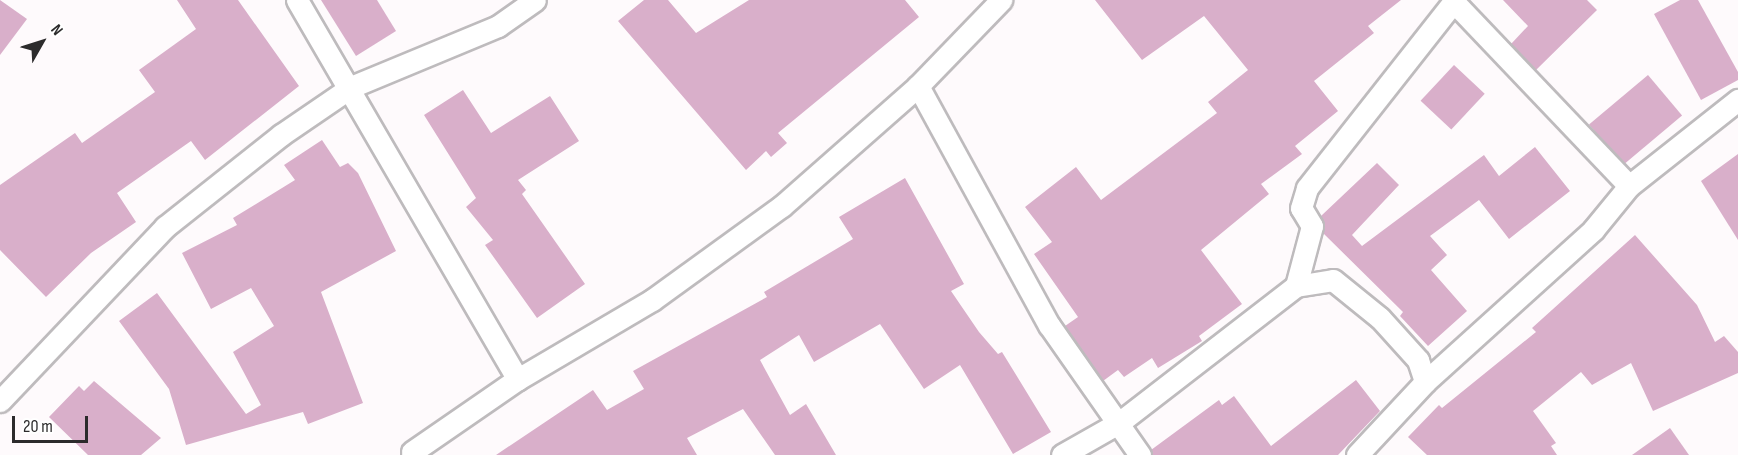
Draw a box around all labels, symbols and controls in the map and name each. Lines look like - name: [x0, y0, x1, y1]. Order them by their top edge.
- north arrow: [12, 12, 72, 72]
- text: N: [46, 21, 66, 40]
- scale bar: [15, 404, 92, 442]
- text: 20 m: [23, 416, 53, 437]

